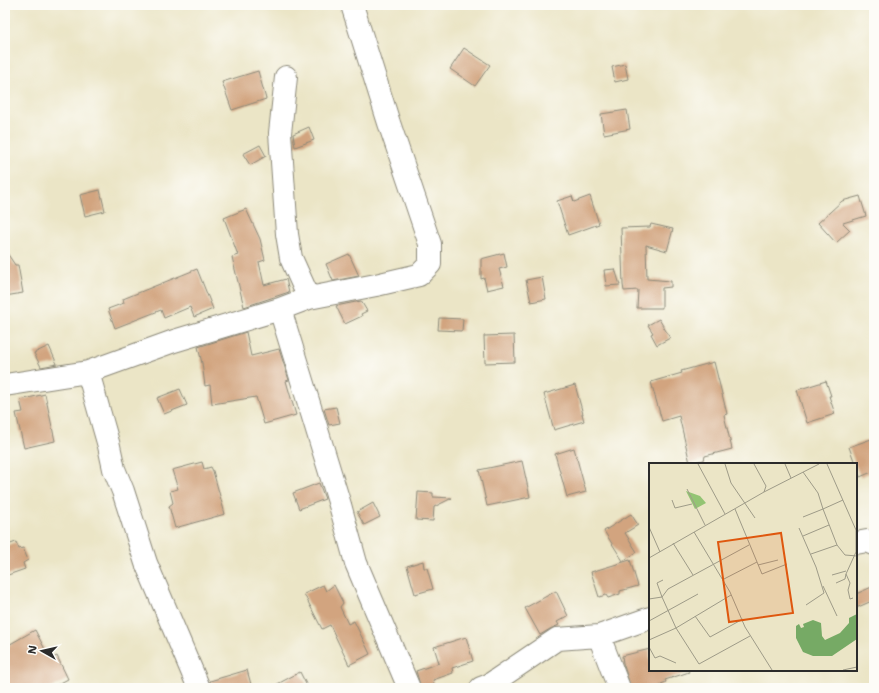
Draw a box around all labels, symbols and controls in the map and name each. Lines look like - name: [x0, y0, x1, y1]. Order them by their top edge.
- inset map: [649, 463, 857, 671]
- north arrow: [22, 631, 62, 671]
- text: N: [25, 644, 41, 655]

